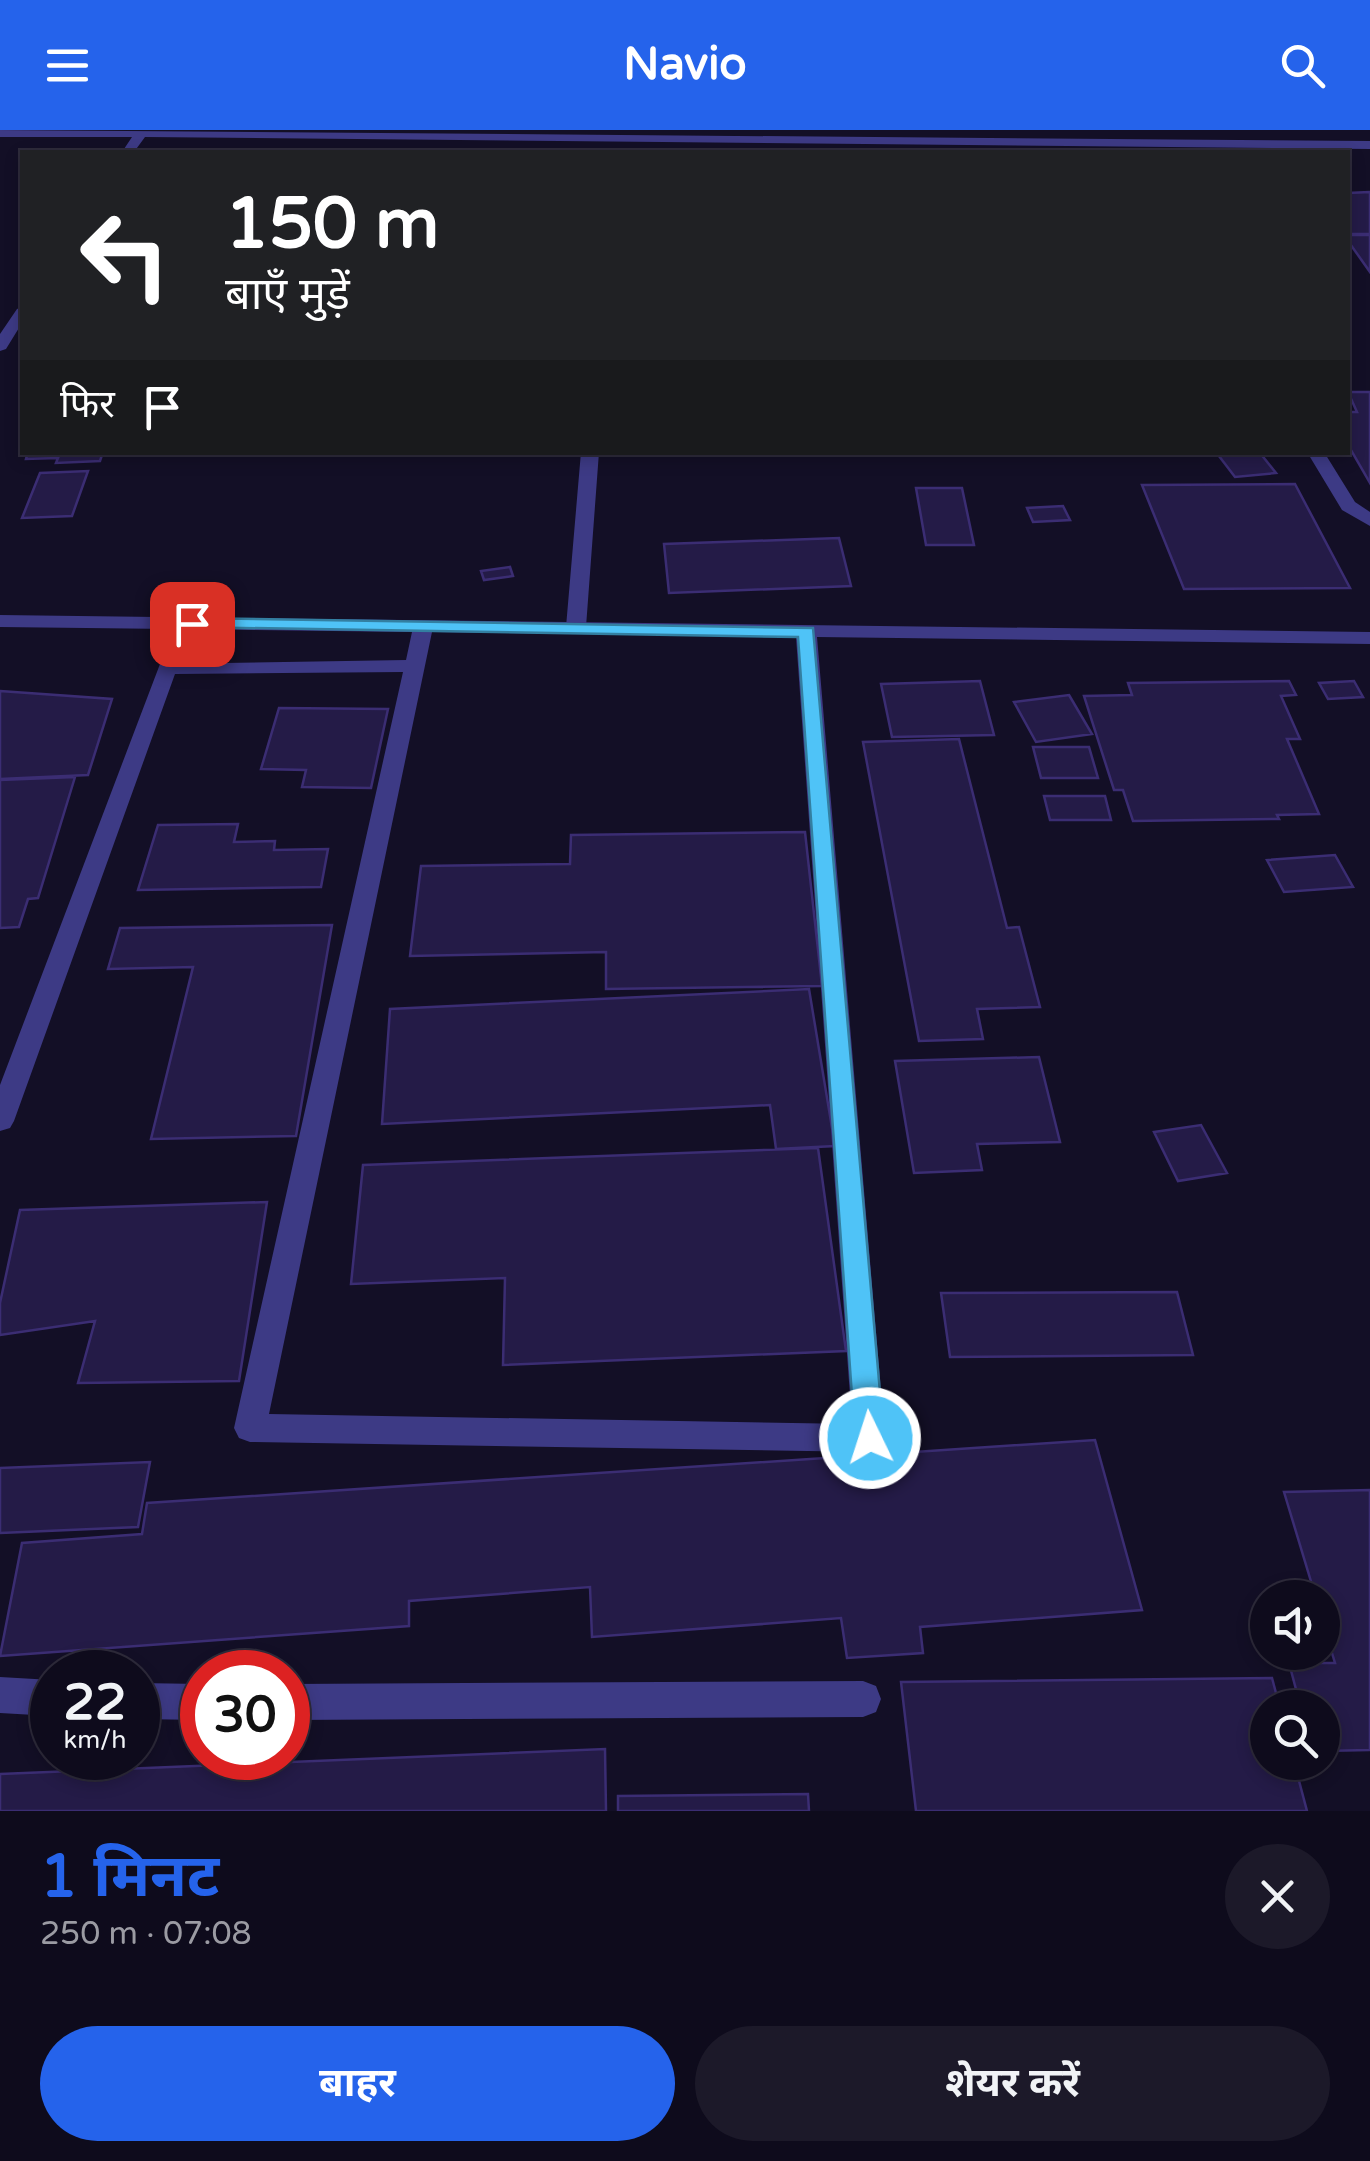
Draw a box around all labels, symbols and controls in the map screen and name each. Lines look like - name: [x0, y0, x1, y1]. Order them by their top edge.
- icon: menu: [40, 38, 95, 93]
- text: Navio: [623, 38, 747, 92]
- icon: search: [1275, 38, 1330, 93]
- text: 150 m: [225, 183, 439, 267]
- icon: left: [60, 190, 190, 320]
- text: बाएँ मुड़ें: [225, 268, 350, 322]
- icon: arrive: [135, 380, 190, 435]
- text: फिर: [60, 382, 115, 428]
- pin: [150, 582, 235, 667]
- icon: arrive: [165, 597, 220, 652]
- position arrow: [818, 1386, 922, 1490]
- map controls: [1250, 1580, 1340, 1780]
- button: sound: [1250, 1580, 1340, 1670]
- speed limit sign: 30: [180, 1650, 310, 1780]
- text: 22: [64, 1673, 126, 1733]
- button: search: [1250, 1690, 1340, 1780]
- text: km/h: [64, 1725, 126, 1755]
- text: 1 मिनट: [40, 1841, 219, 1913]
- button: close: [1225, 1844, 1330, 1949]
- text: 250 m · 07:08: [40, 1915, 252, 1953]
- button: बाहर: [40, 2026, 675, 2141]
- button: शेयर करें: [695, 2026, 1330, 2141]

